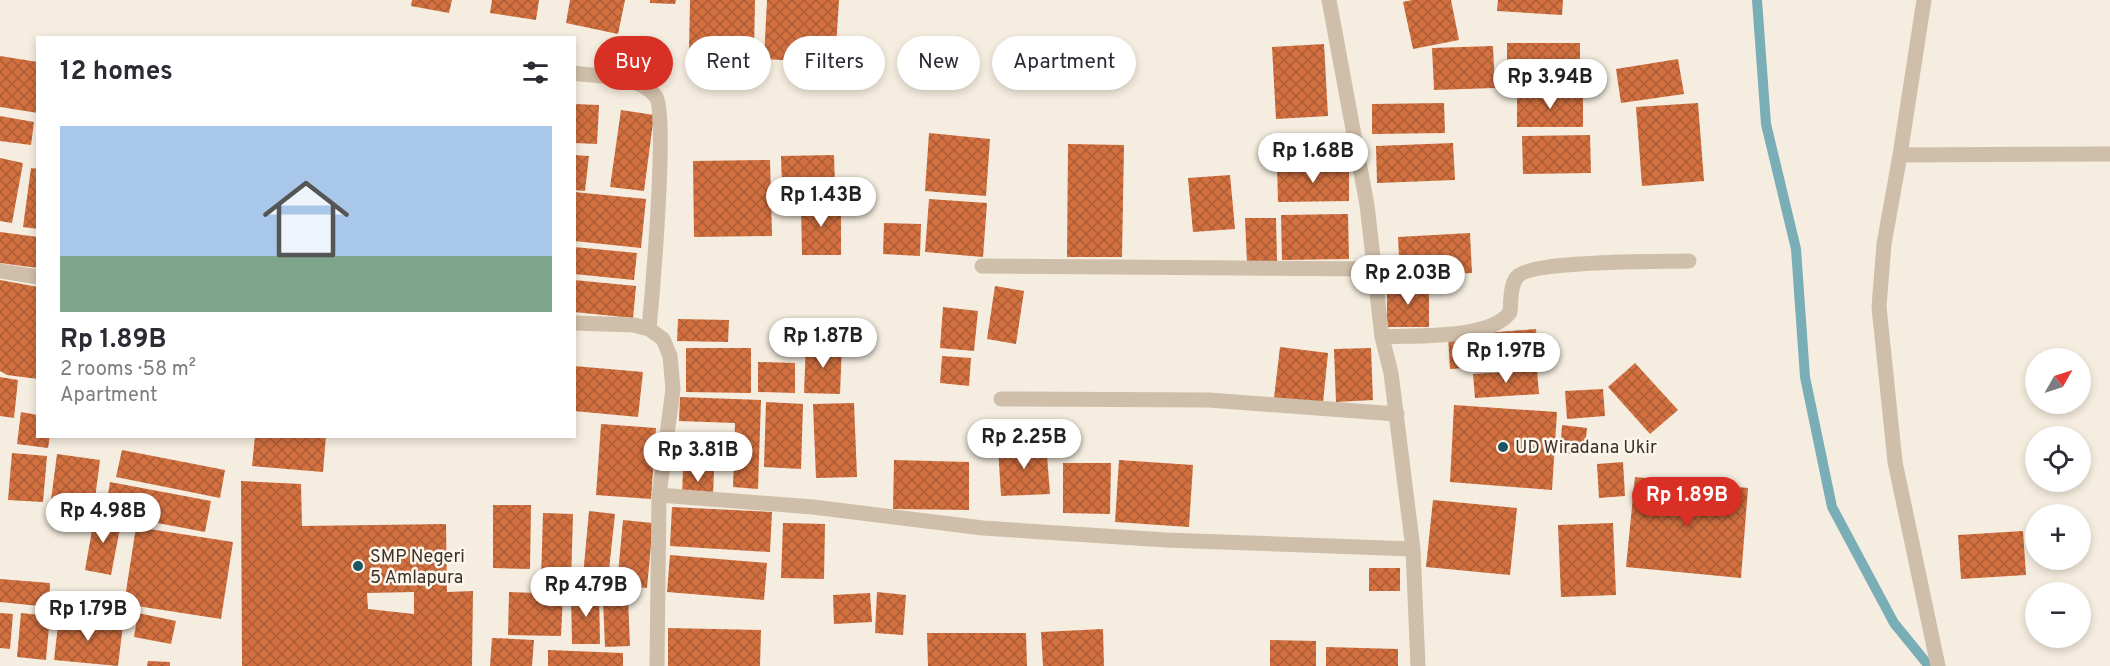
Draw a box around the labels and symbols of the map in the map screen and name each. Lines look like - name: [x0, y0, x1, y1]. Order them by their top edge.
- pin: Rp 3.94B: [1488, 59, 1612, 110]
- pin: Rp 1.68B: [1251, 133, 1375, 184]
- pin: Rp 1.43B: [759, 177, 883, 228]
- pin: Rp 2.03B: [1346, 255, 1470, 306]
- pin: Rp 1.87B: [761, 318, 885, 369]
- pin: Rp 1.97B: [1444, 333, 1568, 384]
- north arrow: [2025, 348, 2091, 414]
- pin: Rp 2.25B: [962, 419, 1086, 470]
- pin: Rp 3.81B: [636, 432, 760, 483]
- place label: UD Wiradana Ukir: [1515, 437, 1657, 460]
- marker: UD Wiradana Ukir: [1496, 440, 1510, 454]
- pin: Rp 1.89B: [1625, 477, 1749, 528]
- pin: Rp 4.98B: [41, 493, 165, 544]
- place label: SMP Negeri 5 Amlapura: [370, 546, 465, 590]
- marker: SMP Negeri 5 Amlapura: [351, 559, 365, 573]
- pin: Rp 4.79B: [524, 567, 648, 618]
- pin: Rp 1.79B: [26, 591, 150, 642]

